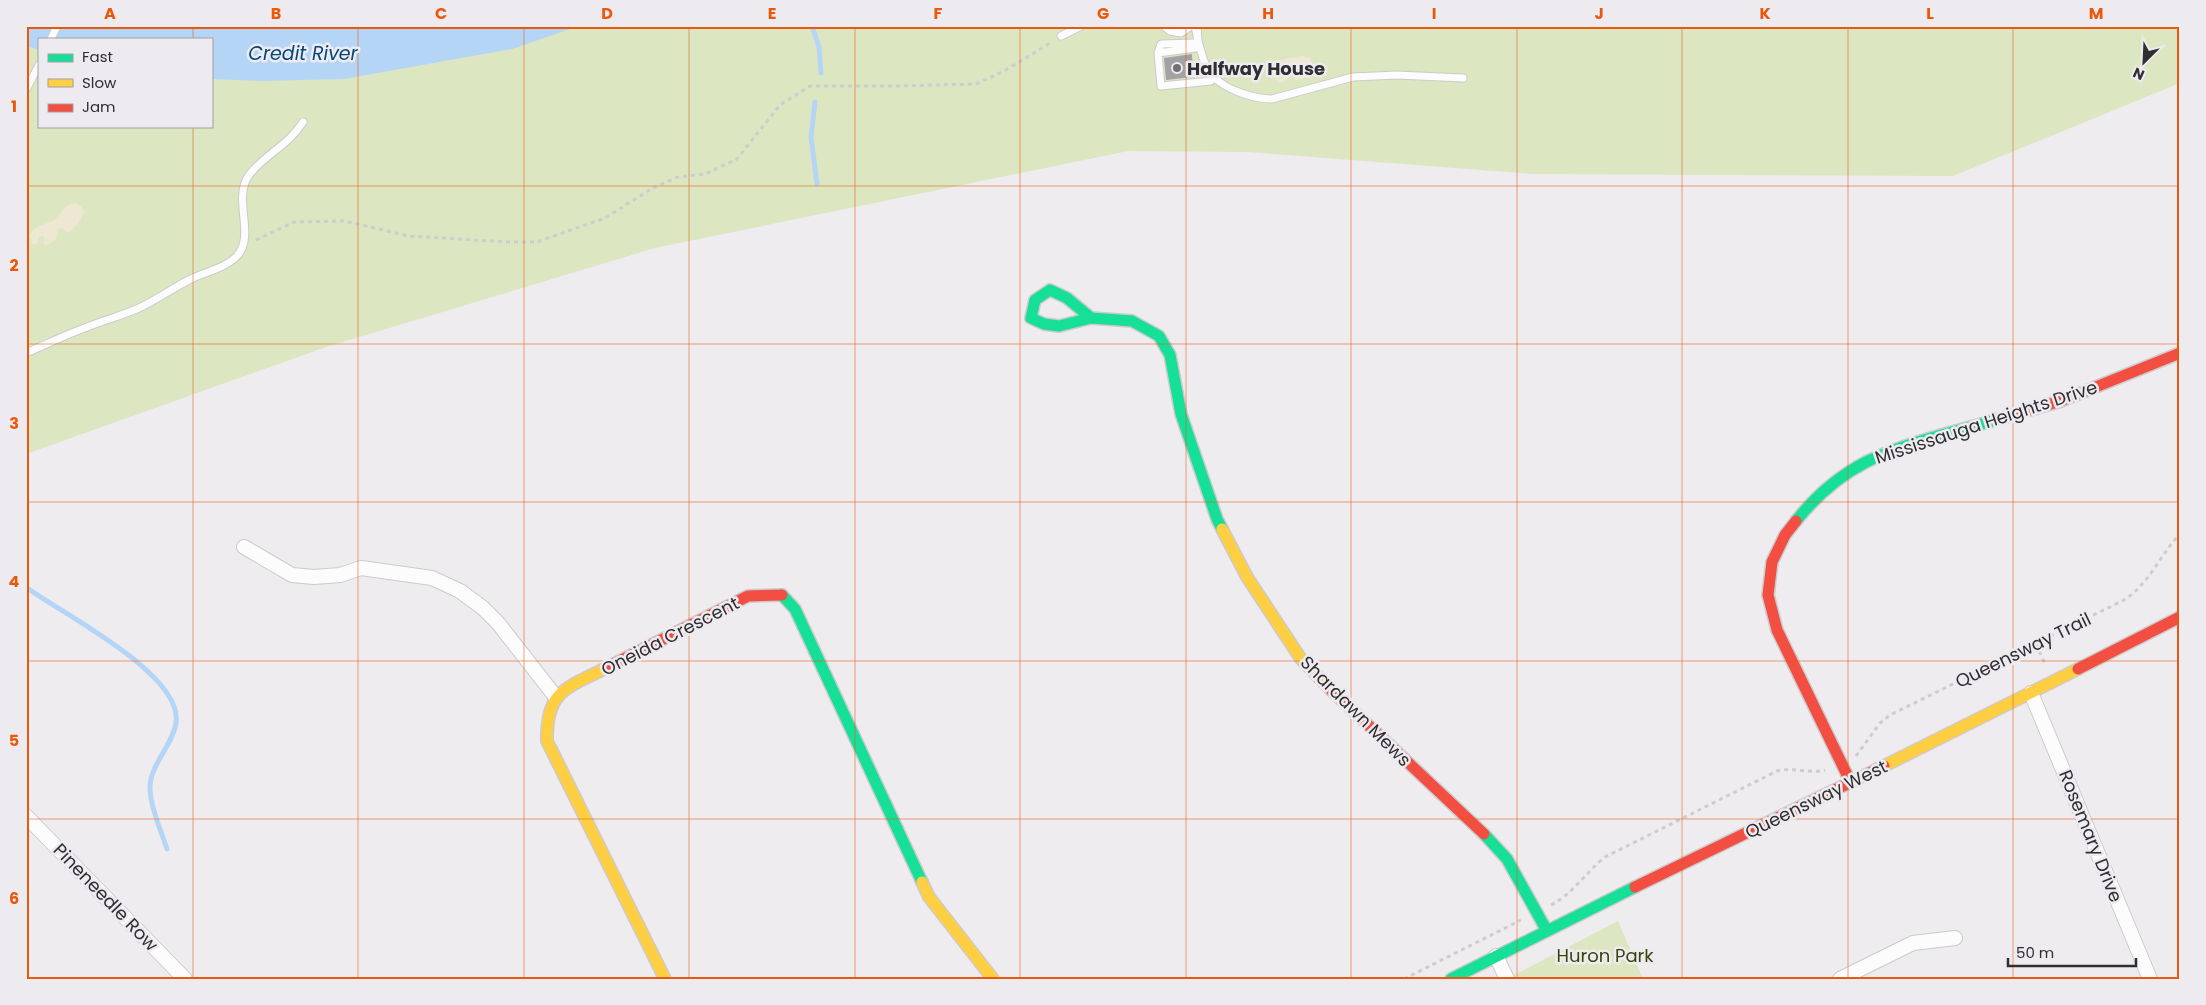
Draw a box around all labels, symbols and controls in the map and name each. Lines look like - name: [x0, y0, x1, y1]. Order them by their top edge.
- text: A: [104, 2, 116, 25]
- text: B: [271, 2, 281, 25]
- text: C: [435, 2, 447, 25]
- text: D: [601, 2, 613, 25]
- text: E: [768, 2, 776, 25]
- text: F: [934, 2, 943, 25]
- text: G: [1097, 2, 1109, 25]
- text: H: [1262, 2, 1274, 25]
- text: I: [1432, 2, 1436, 25]
- text: J: [1594, 2, 1604, 25]
- text: K: [1759, 2, 1771, 25]
- text: L: [1926, 2, 1934, 25]
- text: M: [2089, 2, 2103, 25]
- legend: [38, 38, 212, 128]
- north arrow: [2118, 38, 2168, 88]
- water label: Credit River: [248, 40, 359, 67]
- text: Fast: [82, 46, 113, 67]
- place label: Halfway House: [1187, 56, 1325, 81]
- marker: Halfway House: [1171, 62, 1183, 74]
- text: N: [2130, 63, 2148, 85]
- text: Slow: [82, 72, 117, 93]
- text: 1: [11, 95, 17, 118]
- text: Jam: [82, 96, 116, 117]
- text: 2: [9, 254, 19, 277]
- street label: Mississauga Heights Drive: [1872, 374, 2100, 470]
- text: 3: [9, 412, 19, 435]
- text: 4: [9, 570, 20, 593]
- street label: Oneida Crescent: [597, 590, 743, 682]
- street label: Queensway Trail: [1951, 606, 2095, 694]
- street label: Shardawn Mews: [1295, 650, 1417, 772]
- text: 5: [9, 729, 19, 752]
- street label: Queensway West: [1741, 754, 1891, 844]
- street label: Rosemary Drive: [2053, 766, 2129, 906]
- street label: Pineneedle Row: [48, 838, 164, 957]
- text: 6: [9, 887, 19, 910]
- scale bar: [2008, 935, 2136, 967]
- text: 50 m: [2016, 942, 2054, 963]
- park label: Huron Park: [1556, 943, 1654, 968]

